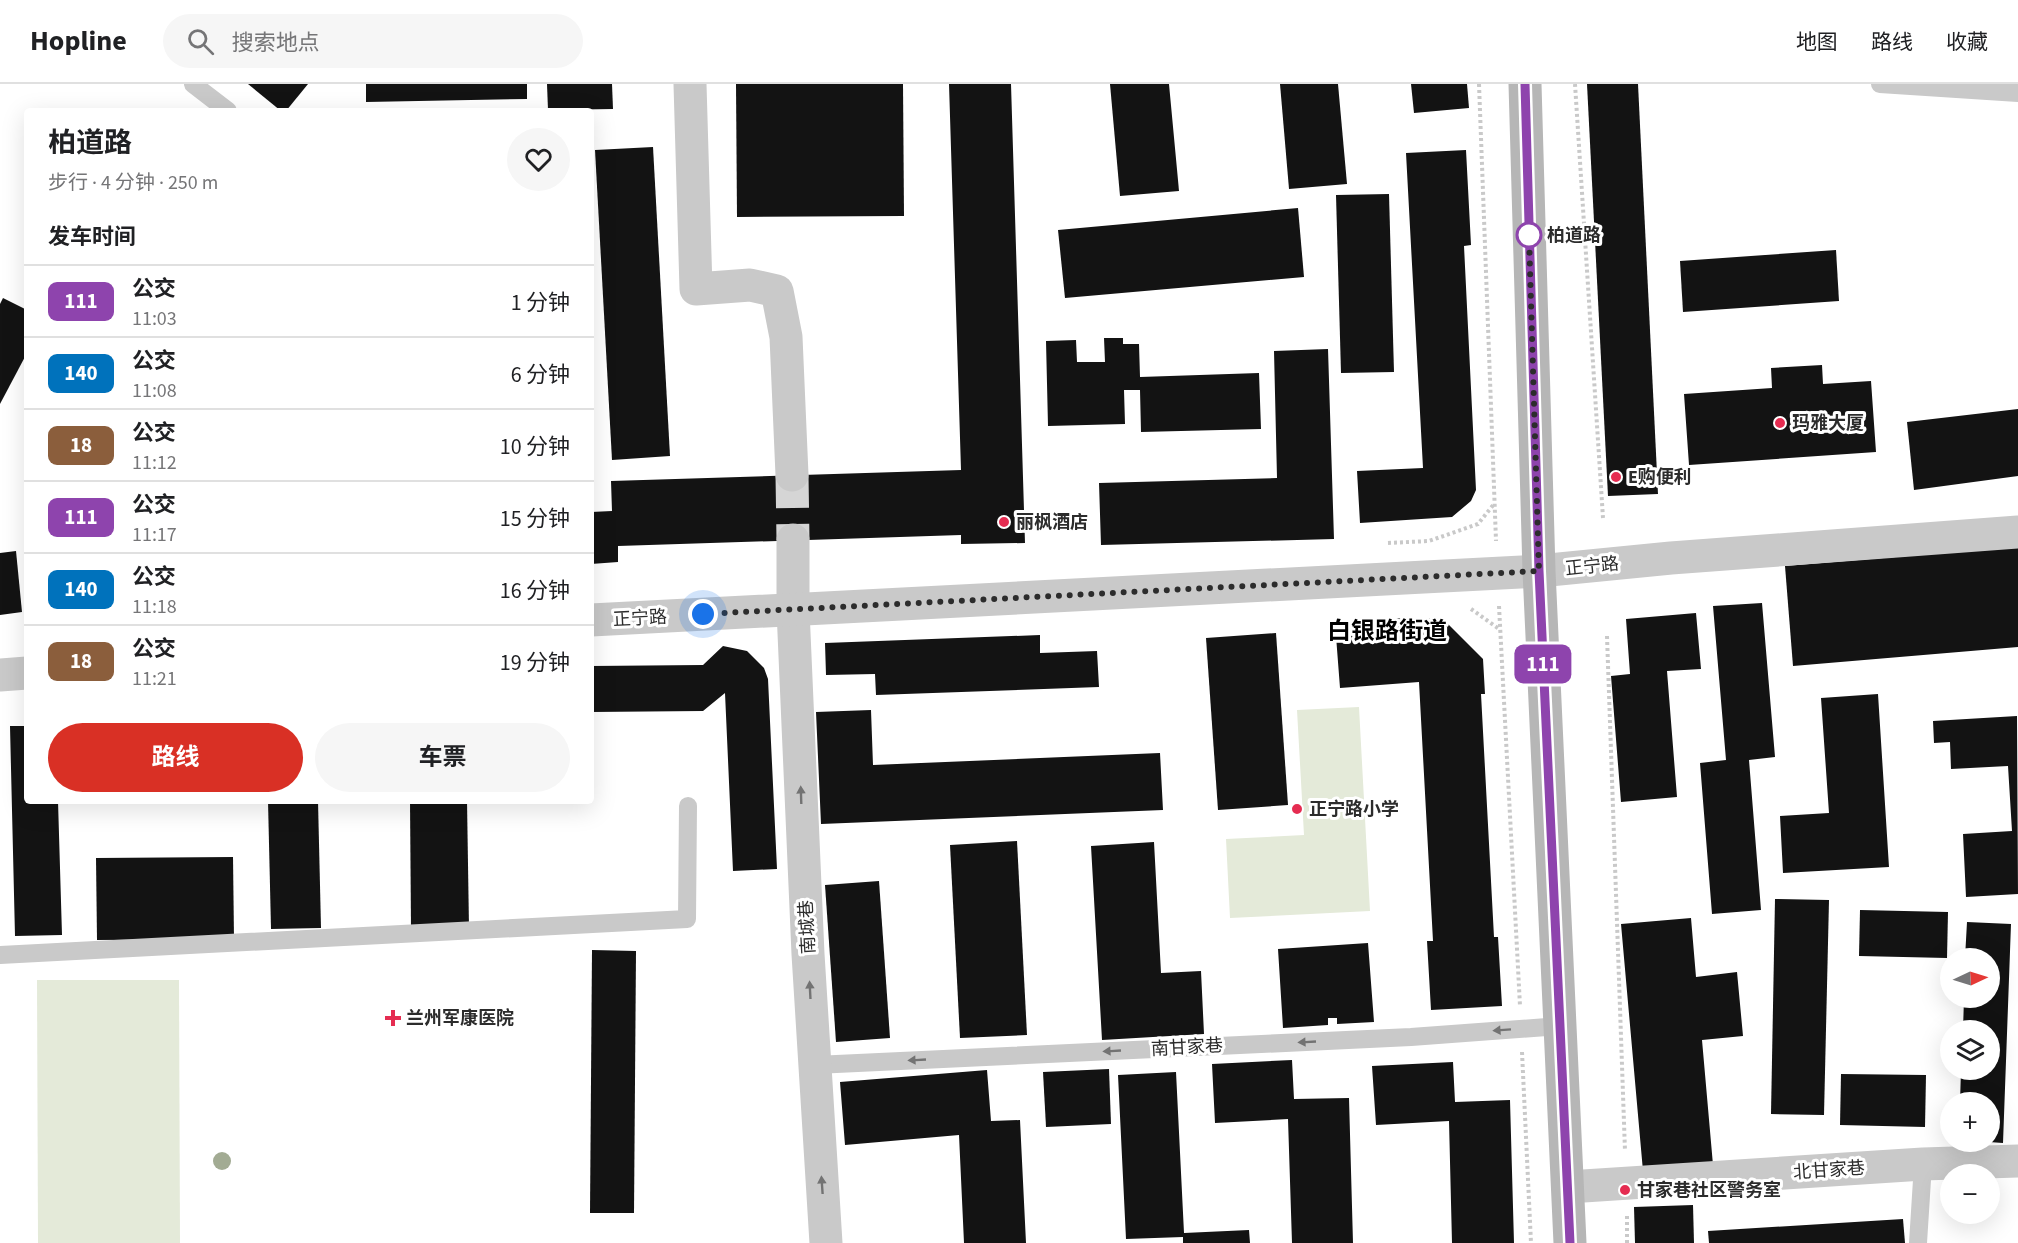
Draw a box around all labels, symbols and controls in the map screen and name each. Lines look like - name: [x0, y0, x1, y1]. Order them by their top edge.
- search box: [163, 14, 583, 68]
- text: Hopline: [30, 21, 127, 61]
- icon: search: [184, 25, 217, 58]
- text: 搜索地点: [232, 27, 320, 59]
- text: 地图: [1796, 27, 1838, 57]
- text: 路线: [1871, 27, 1913, 57]
- text: 收藏: [1946, 27, 1988, 57]
- text: 柏道路: [48, 123, 132, 163]
- button: heart: [507, 128, 570, 191]
- text: 步行 · 4 分钟 · 250 m: [48, 169, 218, 197]
- text: 发车时间: [48, 221, 136, 253]
- marker: 柏道路: [1516, 222, 1542, 248]
- place label: 柏道路: [1547, 223, 1601, 248]
- text: 公交: [132, 273, 176, 305]
- text: 111: [64, 286, 98, 316]
- text: 1 分钟: [511, 287, 570, 319]
- text: 11:03: [132, 305, 177, 333]
- text: 公交: [132, 345, 176, 377]
- text: 140: [64, 358, 98, 388]
- text: 6 分钟: [511, 359, 570, 391]
- text: 11:08: [132, 377, 177, 405]
- place label: 玛雅大厦: [1792, 411, 1864, 436]
- marker: 玛雅大厦: [1773, 416, 1787, 430]
- text: 公交: [132, 417, 176, 449]
- text: 18: [70, 430, 92, 460]
- text: 10 分钟: [500, 431, 570, 463]
- text: 11:12: [132, 449, 177, 477]
- place label: E购便利: [1628, 465, 1692, 490]
- marker: E购便利: [1609, 470, 1623, 484]
- text: 公交: [132, 489, 176, 521]
- text: 111: [64, 502, 98, 532]
- text: 15 分钟: [500, 503, 570, 535]
- place label: 丽枫酒店: [1016, 510, 1088, 535]
- marker: 丽枫酒店: [997, 515, 1011, 529]
- text: 11:17: [132, 521, 177, 549]
- street label: 正宁路: [1564, 551, 1620, 582]
- text: 公交: [132, 561, 176, 593]
- text: 140: [64, 574, 98, 604]
- text: 16 分钟: [500, 575, 570, 607]
- text: 11:18: [132, 593, 177, 621]
- your location: [688, 599, 718, 629]
- street label: 正宁路: [612, 605, 668, 632]
- district label: 白银路街道: [1327, 614, 1447, 649]
- text: 公交: [132, 633, 176, 665]
- line badge: 111: [1508, 644, 1578, 684]
- text: 18: [70, 646, 92, 676]
- text: 19 分钟: [500, 647, 570, 679]
- text: 111: [1526, 649, 1560, 679]
- text: 11:21: [132, 665, 177, 693]
- button: 路线: [48, 723, 303, 792]
- button: 车票: [315, 723, 570, 792]
- one-way arrow: [797, 786, 806, 805]
- place label: 正宁路小学: [1309, 797, 1399, 822]
- marker: 正宁路小学: [1290, 802, 1304, 816]
- street label: 南城巷: [794, 899, 821, 955]
- north arrow: [1940, 948, 2000, 1008]
- map controls: [1940, 948, 2000, 1224]
- one-way arrow: [805, 980, 815, 999]
- place label: 兰州军康医院: [406, 1006, 514, 1031]
- marker: 兰州军康医院: [384, 1009, 402, 1027]
- button: layers: [1940, 1020, 2000, 1080]
- one-way arrow: [1492, 1026, 1511, 1035]
- street label: 南甘家巷: [1150, 1033, 1224, 1062]
- one-way arrow: [1297, 1037, 1316, 1046]
- one-way arrow: [1103, 1046, 1122, 1055]
- one-way arrow: [908, 1055, 927, 1064]
- button: +: [1940, 1092, 2000, 1152]
- street label: 北甘家巷: [1792, 1156, 1866, 1185]
- button: −: [1940, 1164, 2000, 1224]
- one-way arrow: [818, 1175, 827, 1194]
- place label: 甘家巷社区警务室: [1637, 1178, 1781, 1203]
- marker: 甘家巷社区警务室: [1618, 1183, 1632, 1197]

